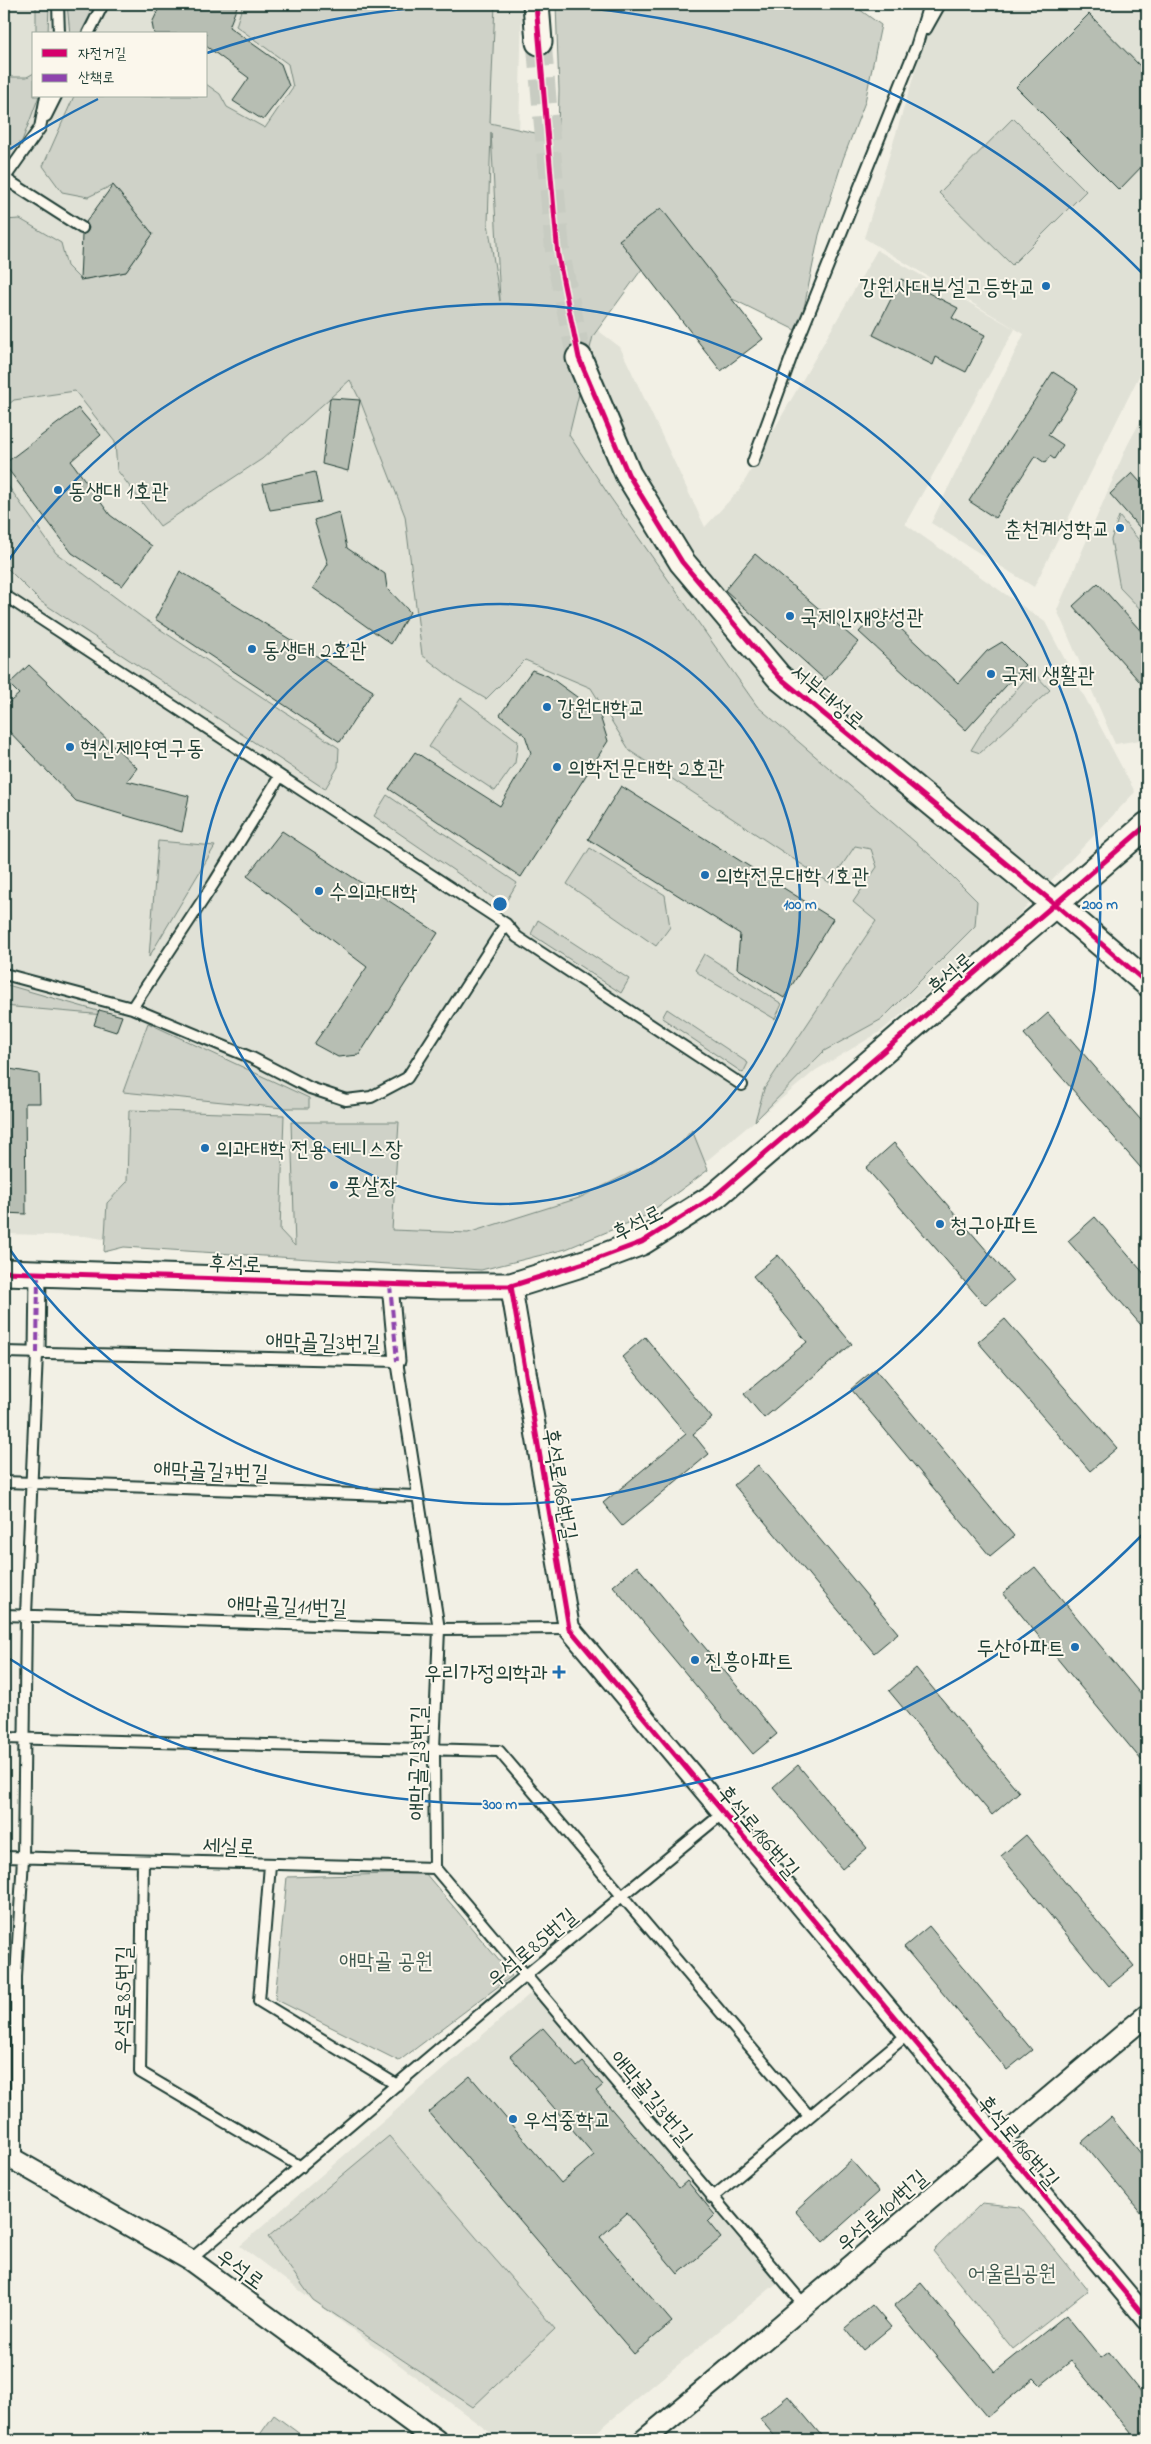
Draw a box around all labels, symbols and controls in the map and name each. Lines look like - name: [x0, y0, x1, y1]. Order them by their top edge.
- legend: [32, 32, 208, 98]
- text: 자전거길: [78, 43, 126, 65]
- text: 산책로: [78, 67, 114, 89]
- place label: 강원사대부설고등학교: [859, 273, 1036, 305]
- marker: 강원사대부설고등학교: [1040, 280, 1052, 292]
- place label: 동생대 1호관: [68, 477, 169, 509]
- marker: 동생대 1호관: [52, 484, 64, 496]
- place label: 춘천계성학교: [1004, 515, 1110, 547]
- marker: 춘천계성학교: [1114, 522, 1126, 534]
- place label: 국제인재양성관: [800, 603, 924, 635]
- marker: 국제인재양성관: [784, 610, 796, 622]
- place label: 동생대 2호관: [262, 636, 367, 668]
- marker: 동생대 2호관: [246, 643, 258, 655]
- street label: 서부대성로: [782, 658, 870, 739]
- place label: 국제 생활관: [1001, 661, 1095, 693]
- marker: 국제 생활관: [985, 668, 997, 680]
- place label: 강원대학교: [557, 694, 646, 726]
- marker: 강원대학교: [541, 701, 553, 713]
- place label: 혁신제약연구동: [80, 734, 204, 766]
- marker: 혁신제약연구동: [64, 741, 76, 753]
- place label: 의학전문대학 2호관: [567, 754, 725, 786]
- marker: 의학전문대학 2호관: [551, 761, 563, 773]
- place label: 의학전문대학 1호관: [715, 862, 869, 894]
- marker: 의학전문대학 1호관: [699, 869, 711, 881]
- place label: 수의과대학: [329, 878, 418, 910]
- marker: 수의과대학: [313, 885, 325, 897]
- text: 100 m: [783, 894, 817, 916]
- text: 200 m: [1081, 894, 1118, 916]
- centre of rings: [491, 895, 509, 913]
- street label: 후석로: [921, 946, 983, 1005]
- place label: 의과대학 전용 테니스장: [215, 1135, 403, 1167]
- marker: 의과대학 전용 테니스장: [199, 1142, 211, 1154]
- place label: 풋살장: [344, 1172, 397, 1204]
- marker: 풋살장: [328, 1179, 340, 1191]
- street label: 후석로: [607, 1198, 669, 1251]
- place label: 청구아파트: [950, 1211, 1039, 1243]
- marker: 청구아파트: [934, 1218, 946, 1230]
- street label: 후석로: [208, 1249, 262, 1283]
- street label: 애막골길3번길: [265, 1327, 381, 1361]
- street label: 후석로186번길: [532, 1426, 584, 1543]
- street label: 애막골길7번길: [153, 1455, 269, 1491]
- street label: 애막골길11번길: [226, 1590, 348, 1626]
- place label: 두산아파트: [976, 1634, 1065, 1666]
- marker: 두산아파트: [1069, 1641, 1081, 1653]
- place label: 진흥아파트: [705, 1647, 794, 1679]
- marker: 진흥아파트: [689, 1654, 701, 1666]
- place label: 우리가정의학과: [424, 1659, 548, 1691]
- marker: 우리가정의학과: [552, 1665, 566, 1679]
- street label: 애막골길3번길: [403, 1705, 437, 1821]
- street label: 후석로186번길: [708, 1779, 806, 1887]
- text: 300 m: [482, 1794, 518, 1816]
- street label: 세실로: [202, 1831, 256, 1865]
- street label: 우석로85번길: [481, 1902, 585, 1997]
- street label: 우석로85번길: [108, 1945, 142, 2055]
- park label: 애막골 공원: [339, 1947, 433, 1979]
- street label: 애막골길3번길: [600, 2044, 699, 2154]
- street label: 후석로186번길: [968, 2089, 1066, 2197]
- place label: 우석중학교: [523, 2106, 612, 2138]
- marker: 우석중학교: [507, 2113, 519, 2125]
- street label: 우석로101번길: [830, 2163, 936, 2261]
- street label: 우석로: [208, 2242, 270, 2299]
- park label: 어울림공원: [968, 2259, 1056, 2291]

